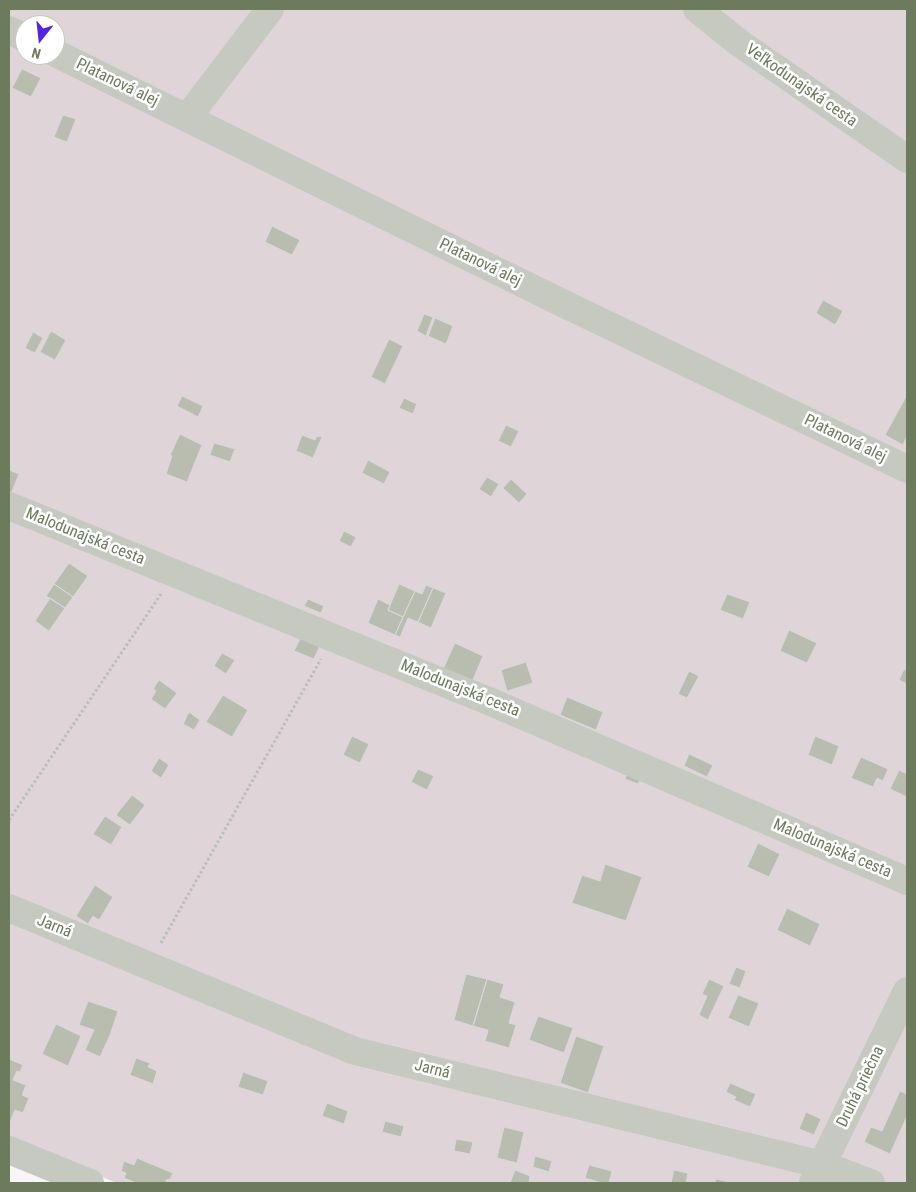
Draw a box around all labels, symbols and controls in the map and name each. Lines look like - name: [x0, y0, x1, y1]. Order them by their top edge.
- north arrow: [15, 15, 65, 65]
- street label: Veľkodunajská cesta: [742, 40, 860, 132]
- text: N: [30, 45, 42, 62]
- street label: Platanová alej: [73, 55, 161, 111]
- street label: Platanová alej: [436, 235, 524, 291]
- street label: Platanová alej: [801, 411, 889, 467]
- street label: Malodunajská cesta: [23, 504, 147, 570]
- street label: Malodunajská cesta: [398, 656, 522, 722]
- street label: Malodunajská cesta: [770, 815, 894, 883]
- street label: Jarná: [34, 911, 74, 943]
- street label: Druhá priečna: [833, 1043, 889, 1131]
- street label: Jarná: [412, 1056, 452, 1084]

